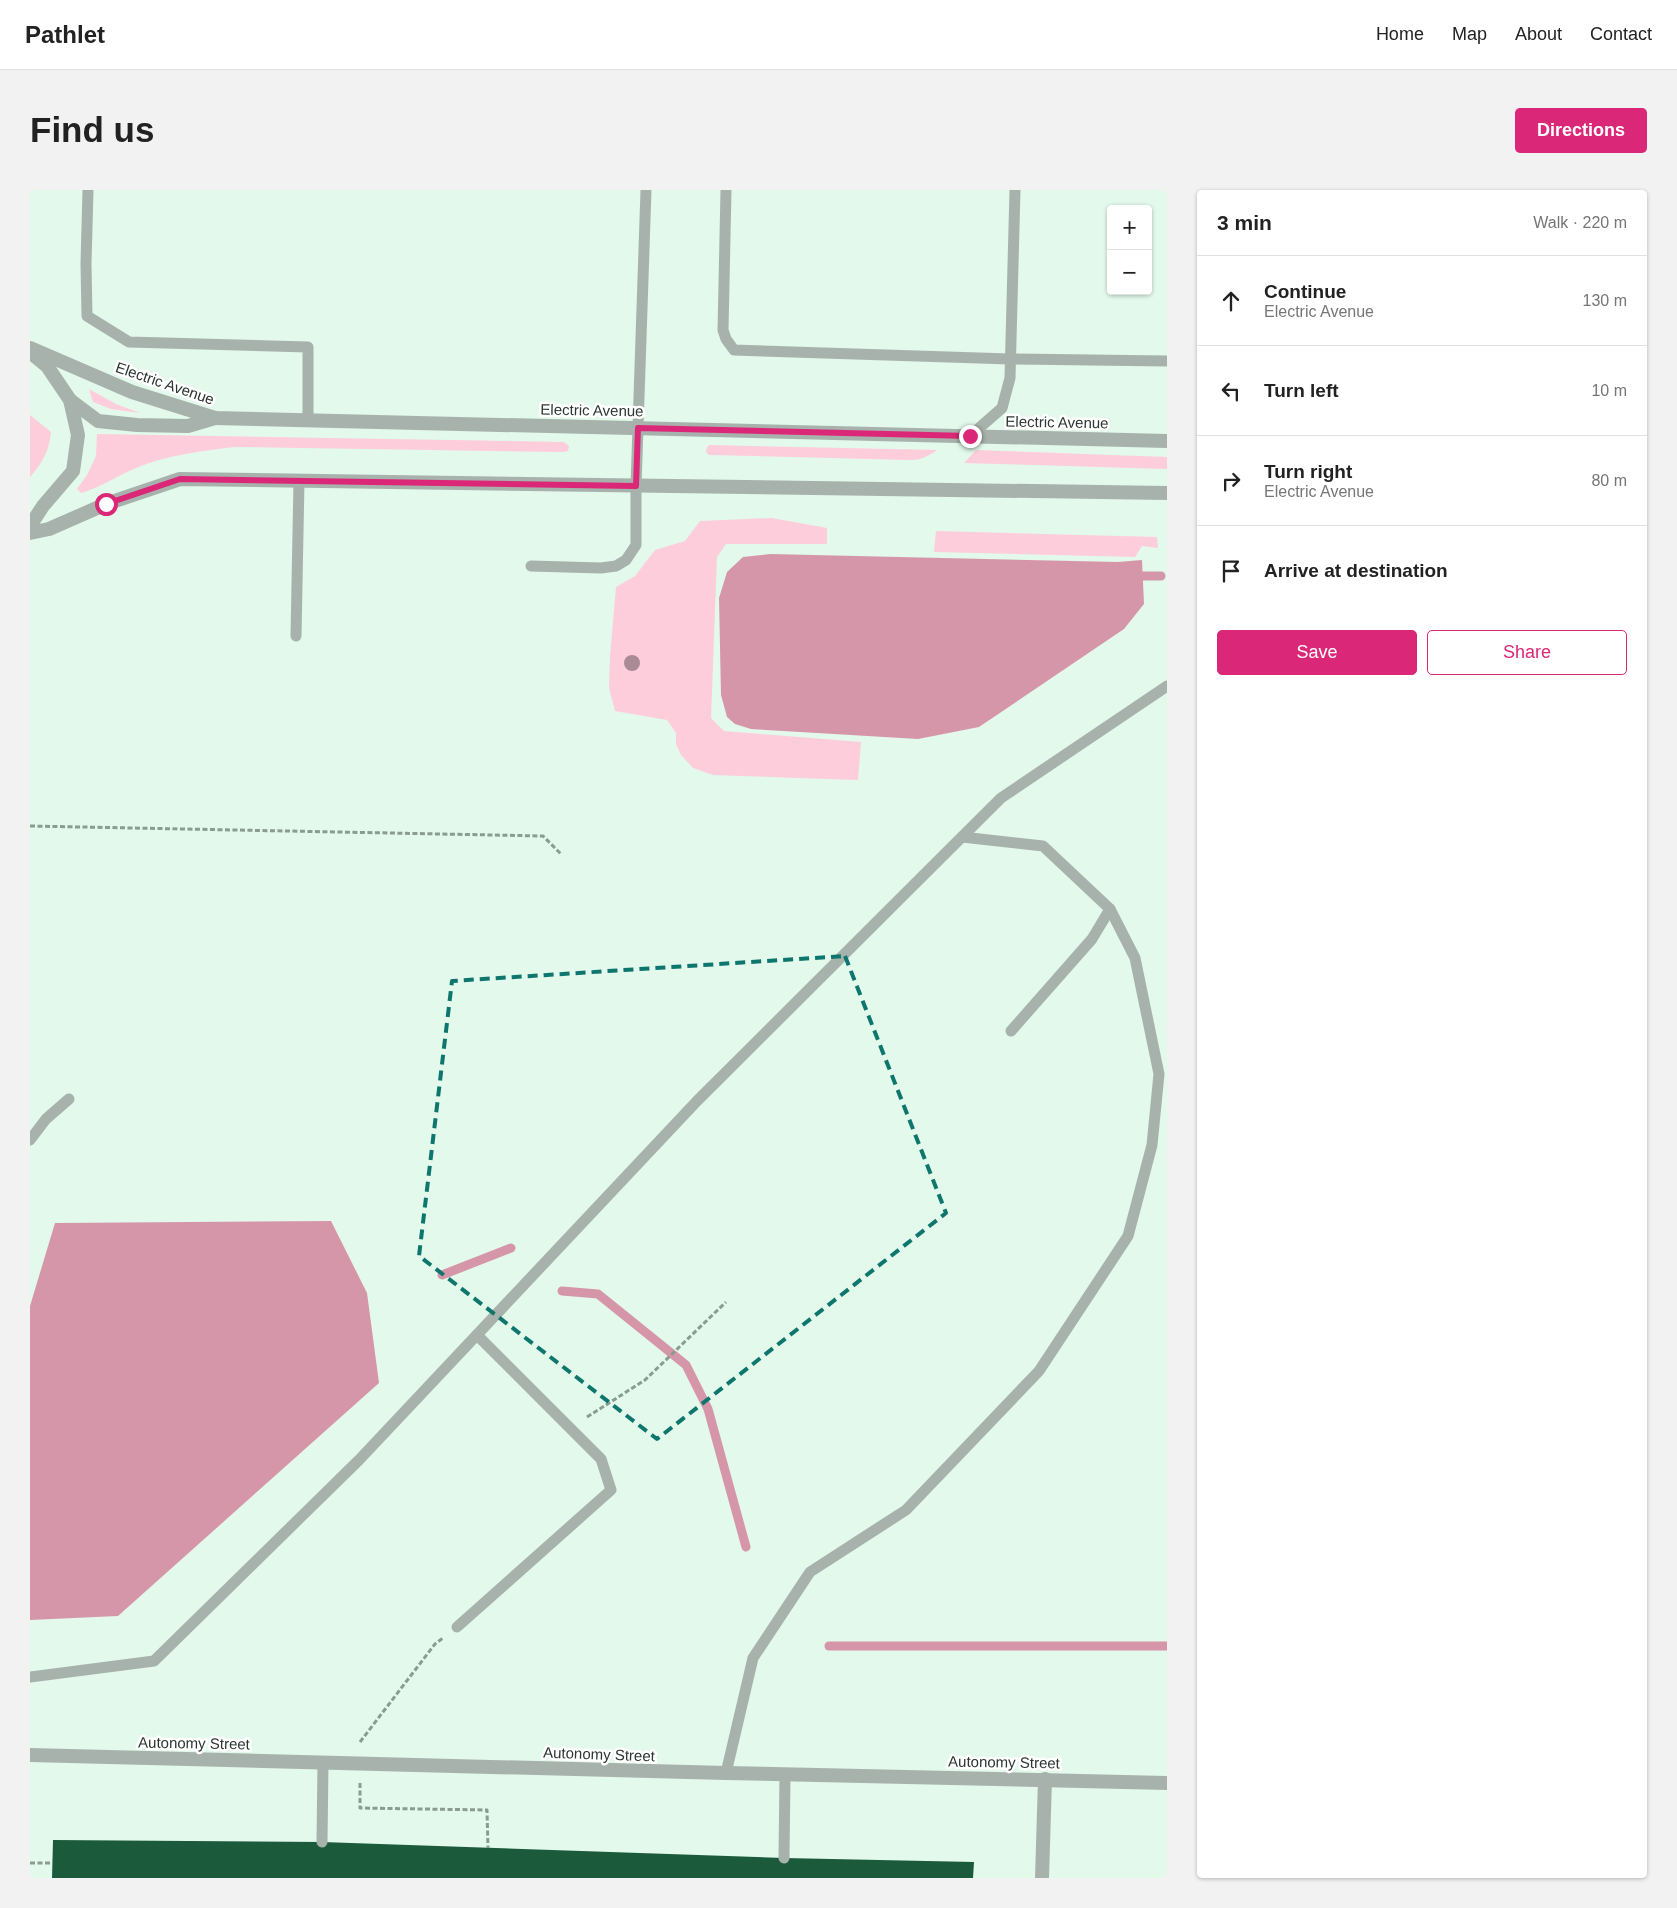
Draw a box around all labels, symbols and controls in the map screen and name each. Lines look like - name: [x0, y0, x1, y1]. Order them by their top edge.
- text: Pathlet: [25, 21, 105, 48]
- text: Home: [1376, 24, 1424, 44]
- text: Map: [1452, 24, 1487, 44]
- text: About: [1515, 24, 1562, 44]
- text: Contact: [1590, 24, 1652, 44]
- button: Directions: [1515, 108, 1647, 153]
- text: Find us: [30, 110, 154, 149]
- map controls: [1107, 205, 1152, 295]
- button: +: [1107, 205, 1152, 250]
- text: 3 min: [1217, 211, 1272, 234]
- text: Walk · 220 m: [1533, 214, 1627, 231]
- button: −: [1107, 250, 1152, 295]
- text: Continue: [1264, 281, 1346, 302]
- icon: ahead: [1217, 287, 1245, 315]
- text: 130 m: [1583, 292, 1627, 309]
- text: Electric Avenue: [1264, 303, 1374, 320]
- street label: Electric Avenue: [113, 358, 217, 408]
- icon: left: [1217, 377, 1245, 405]
- text: Turn left: [1264, 380, 1339, 401]
- text: 10 m: [1591, 382, 1627, 399]
- street label: Electric Avenue: [540, 401, 644, 419]
- street label: Electric Avenue: [1005, 413, 1109, 431]
- route end: [959, 425, 982, 448]
- text: Turn right: [1264, 461, 1352, 482]
- icon: right: [1217, 467, 1245, 495]
- text: 80 m: [1591, 472, 1627, 489]
- text: Electric Avenue: [1264, 483, 1374, 500]
- route start: [95, 493, 118, 516]
- icon: arrive: [1217, 557, 1245, 585]
- text: Arrive at destination: [1264, 560, 1448, 581]
- button: Save: [1217, 630, 1417, 675]
- button: Share: [1427, 630, 1627, 675]
- street label: Autonomy Street: [138, 1734, 251, 1752]
- street label: Autonomy Street: [543, 1744, 656, 1764]
- street label: Autonomy Street: [948, 1753, 1061, 1771]

